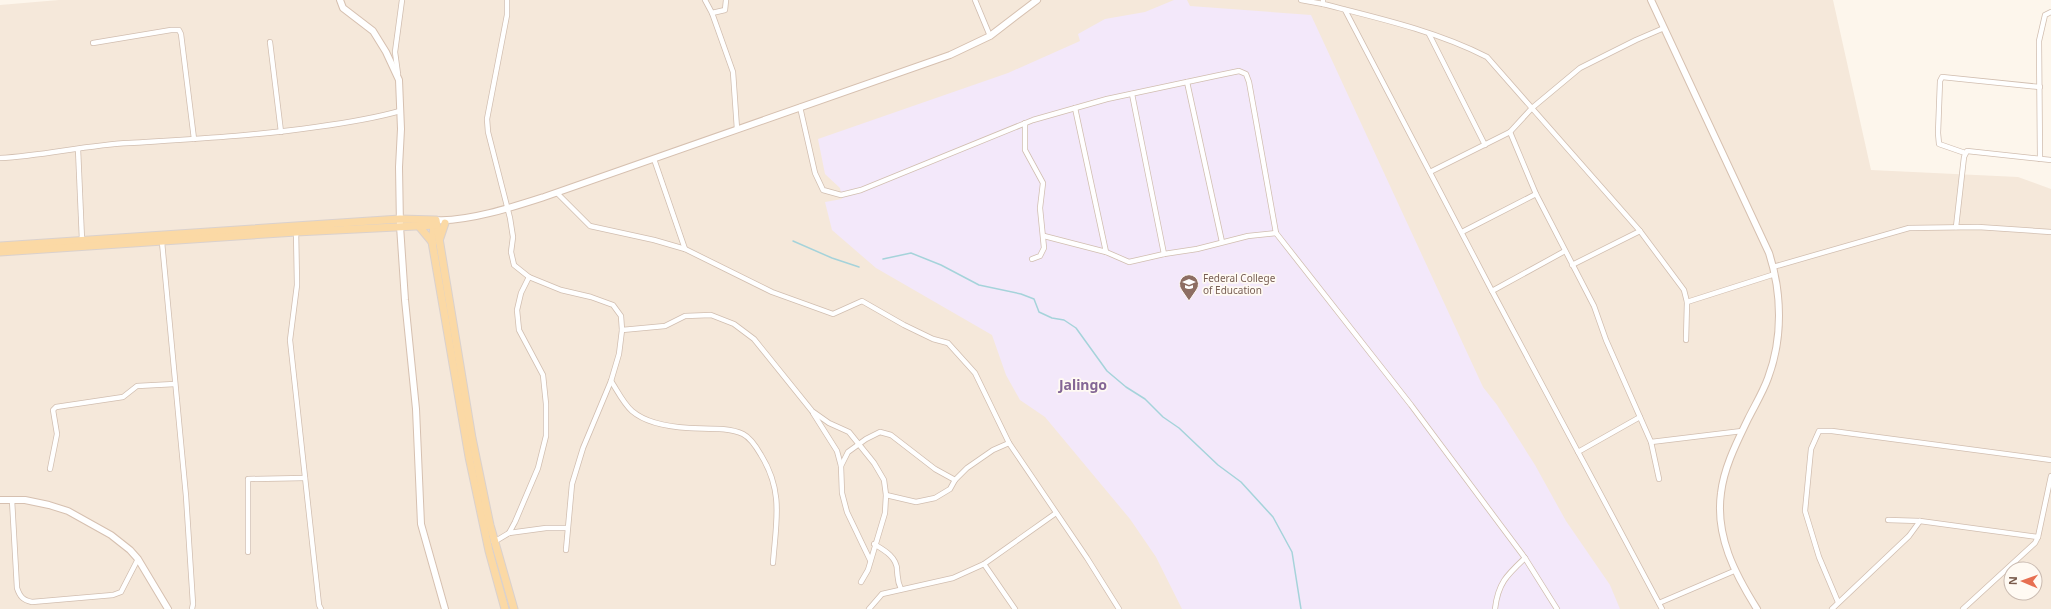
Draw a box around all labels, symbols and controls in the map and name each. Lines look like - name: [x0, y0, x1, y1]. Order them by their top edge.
- place label: Federal College of Education: [1203, 271, 1276, 297]
- school or university icon: Federal College of Education: [1178, 273, 1200, 301]
- district label: Jalingo: [1057, 375, 1107, 394]
- north arrow: [2003, 561, 2043, 601]
- text: N: [2005, 576, 2020, 585]

